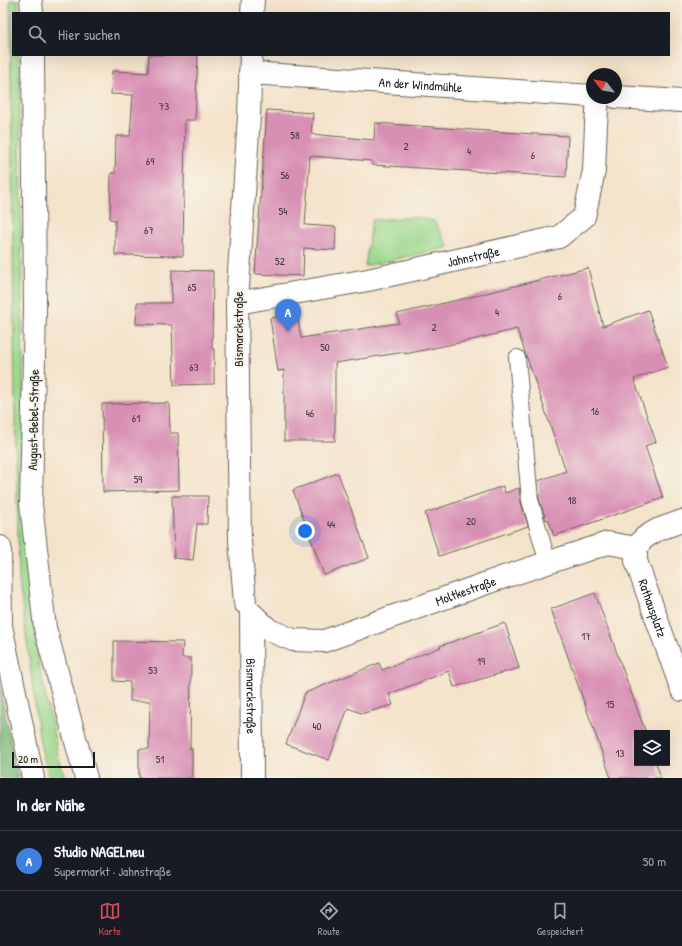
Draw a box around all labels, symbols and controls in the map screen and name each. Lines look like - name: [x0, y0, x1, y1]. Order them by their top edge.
- search box: [12, 12, 670, 56]
- icon: search: [26, 23, 48, 45]
- text: Hier suchen: [58, 24, 120, 45]
- north arrow: [586, 68, 622, 104]
- street label: An der Windmühle: [378, 73, 463, 96]
- house number: 73: [159, 99, 169, 113]
- house number: 58: [290, 128, 300, 142]
- house number: 2: [403, 139, 409, 153]
- house number: 4: [467, 144, 471, 158]
- house number: 6: [531, 148, 536, 162]
- house number: 69: [146, 154, 154, 168]
- house number: 56: [280, 168, 290, 182]
- house number: 54: [279, 204, 287, 218]
- house number: 67: [144, 223, 154, 237]
- street label: Jahnstraße: [446, 242, 501, 271]
- house number: 52: [275, 254, 285, 268]
- house number: 65: [187, 280, 197, 294]
- house number: 6: [558, 289, 563, 303]
- street label: Bismarckstraße: [229, 291, 247, 367]
- pin: A: [275, 299, 301, 332]
- house number: 4: [495, 305, 499, 319]
- house number: 2: [431, 320, 437, 334]
- house number: 50: [320, 340, 330, 354]
- house number: 63: [189, 360, 199, 374]
- street label: August-Bebel-Straße: [23, 369, 43, 471]
- house number: 16: [591, 404, 600, 418]
- house number: 46: [306, 406, 315, 420]
- house number: 61: [132, 411, 140, 425]
- house number: 59: [134, 472, 142, 486]
- house number: 18: [568, 493, 577, 507]
- house number: 20: [466, 514, 476, 528]
- house number: 44: [327, 517, 335, 531]
- your location: [295, 521, 315, 541]
- street label: Moltkestraße: [433, 571, 498, 610]
- street label: Rathausplatz: [634, 577, 672, 640]
- house number: 17: [581, 629, 591, 643]
- house number: 19: [477, 654, 485, 668]
- street label: Bismarckstraße: [242, 658, 261, 734]
- house number: 53: [148, 663, 158, 677]
- house number: 15: [606, 697, 615, 711]
- house number: 40: [312, 719, 322, 733]
- map controls: [634, 730, 670, 766]
- button: layers: [634, 730, 670, 766]
- house number: 13: [616, 746, 625, 760]
- scale bar: [12, 750, 95, 769]
- text: 20 m: [18, 752, 38, 766]
- house number: 51: [156, 752, 164, 766]
- text: In der Nähe: [16, 793, 85, 816]
- text: Studio NAGELneu: [54, 841, 144, 862]
- text: A: [26, 852, 32, 870]
- text: 50 m: [643, 852, 666, 870]
- text: Supermarkt · Jahnstraße: [54, 862, 171, 880]
- tab: Karte: [98, 900, 121, 938]
- tab: Route: [318, 900, 340, 938]
- tab: Gespeichert: [537, 900, 584, 938]

